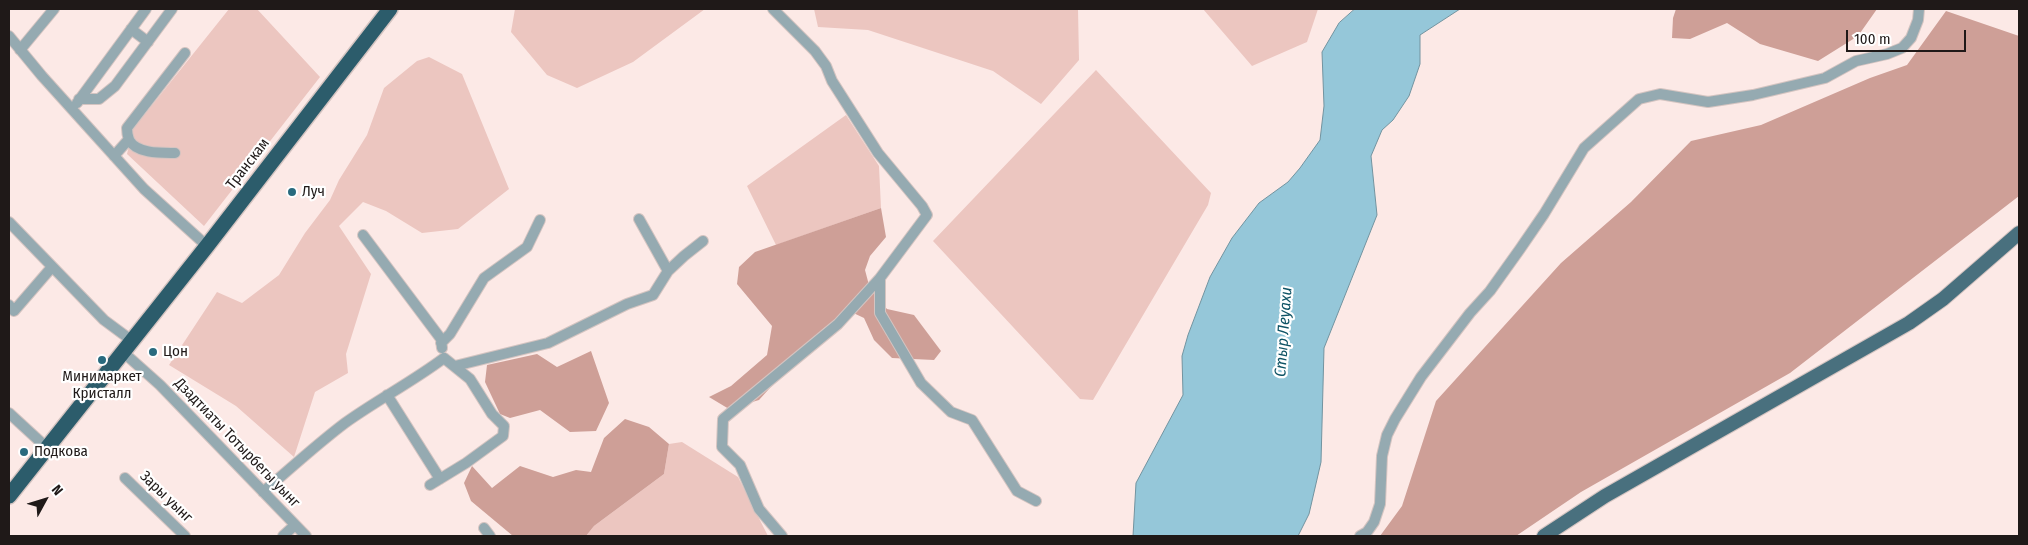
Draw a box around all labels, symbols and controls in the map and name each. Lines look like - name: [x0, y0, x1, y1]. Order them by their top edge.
- scale bar: [1848, 20, 1968, 52]
- text: 100 m: [1854, 30, 1891, 48]
- street label: Транскам: [222, 135, 274, 193]
- place label: Луч: [302, 183, 325, 201]
- marker: Луч: [286, 186, 298, 198]
- water label: Стыр Леуахи: [1271, 286, 1297, 378]
- place label: Цон: [163, 343, 188, 361]
- marker: Цон: [147, 346, 159, 358]
- marker: Минимаркет Кристалл: [96, 354, 108, 366]
- place label: Минимаркет Кристалл: [62, 368, 142, 403]
- street label: Дзадтиаты Тотырбегы уынг: [170, 374, 304, 512]
- place label: Подкова: [34, 443, 88, 461]
- marker: Подкова: [18, 446, 30, 458]
- street label: Зары уынг: [136, 467, 196, 527]
- north arrow: [20, 475, 70, 525]
- text: N: [48, 482, 66, 499]

